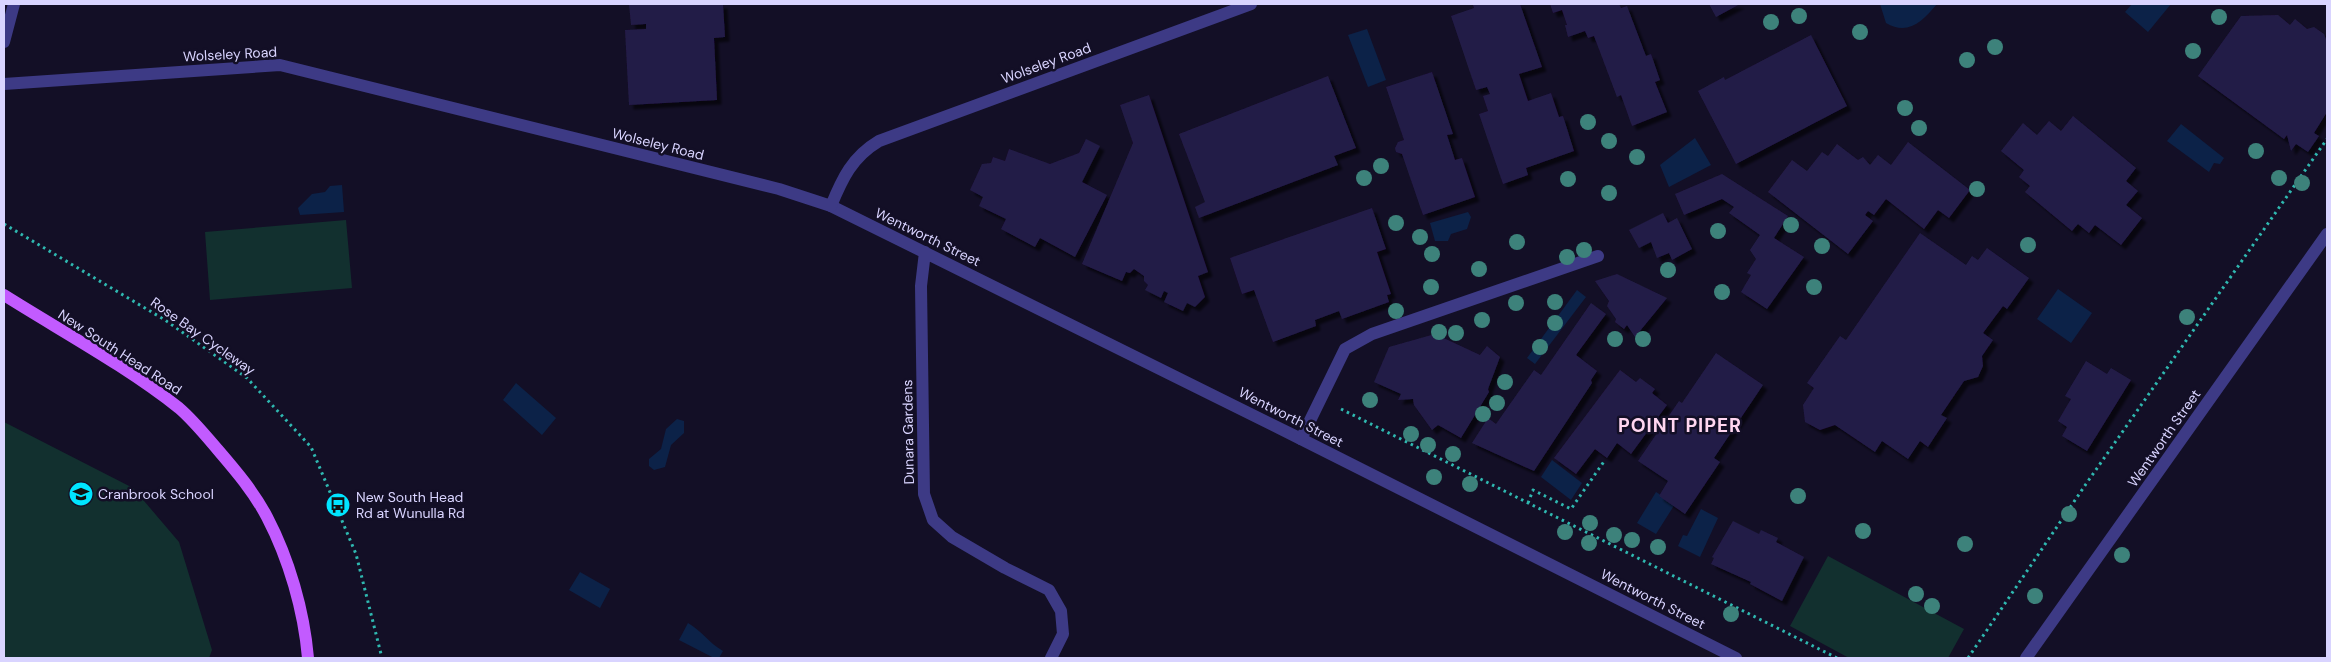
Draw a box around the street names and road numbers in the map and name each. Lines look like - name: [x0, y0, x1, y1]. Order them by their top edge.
- street label: Wolseley Road: [999, 38, 1093, 88]
- street label: Wolseley Road: [183, 43, 277, 65]
- street label: Wolseley Road: [610, 124, 706, 164]
- street label: Wentworth Street: [872, 204, 984, 270]
- street label: Rose Bay Cycleway: [147, 293, 259, 379]
- street label: New South Head Road: [55, 305, 185, 399]
- street label: Dunara Gardens: [898, 379, 918, 485]
- street label: Wentworth Street: [1236, 383, 1346, 451]
- street label: Wentworth Street: [2124, 386, 2204, 490]
- street label: Wentworth Street: [1598, 565, 1708, 633]

